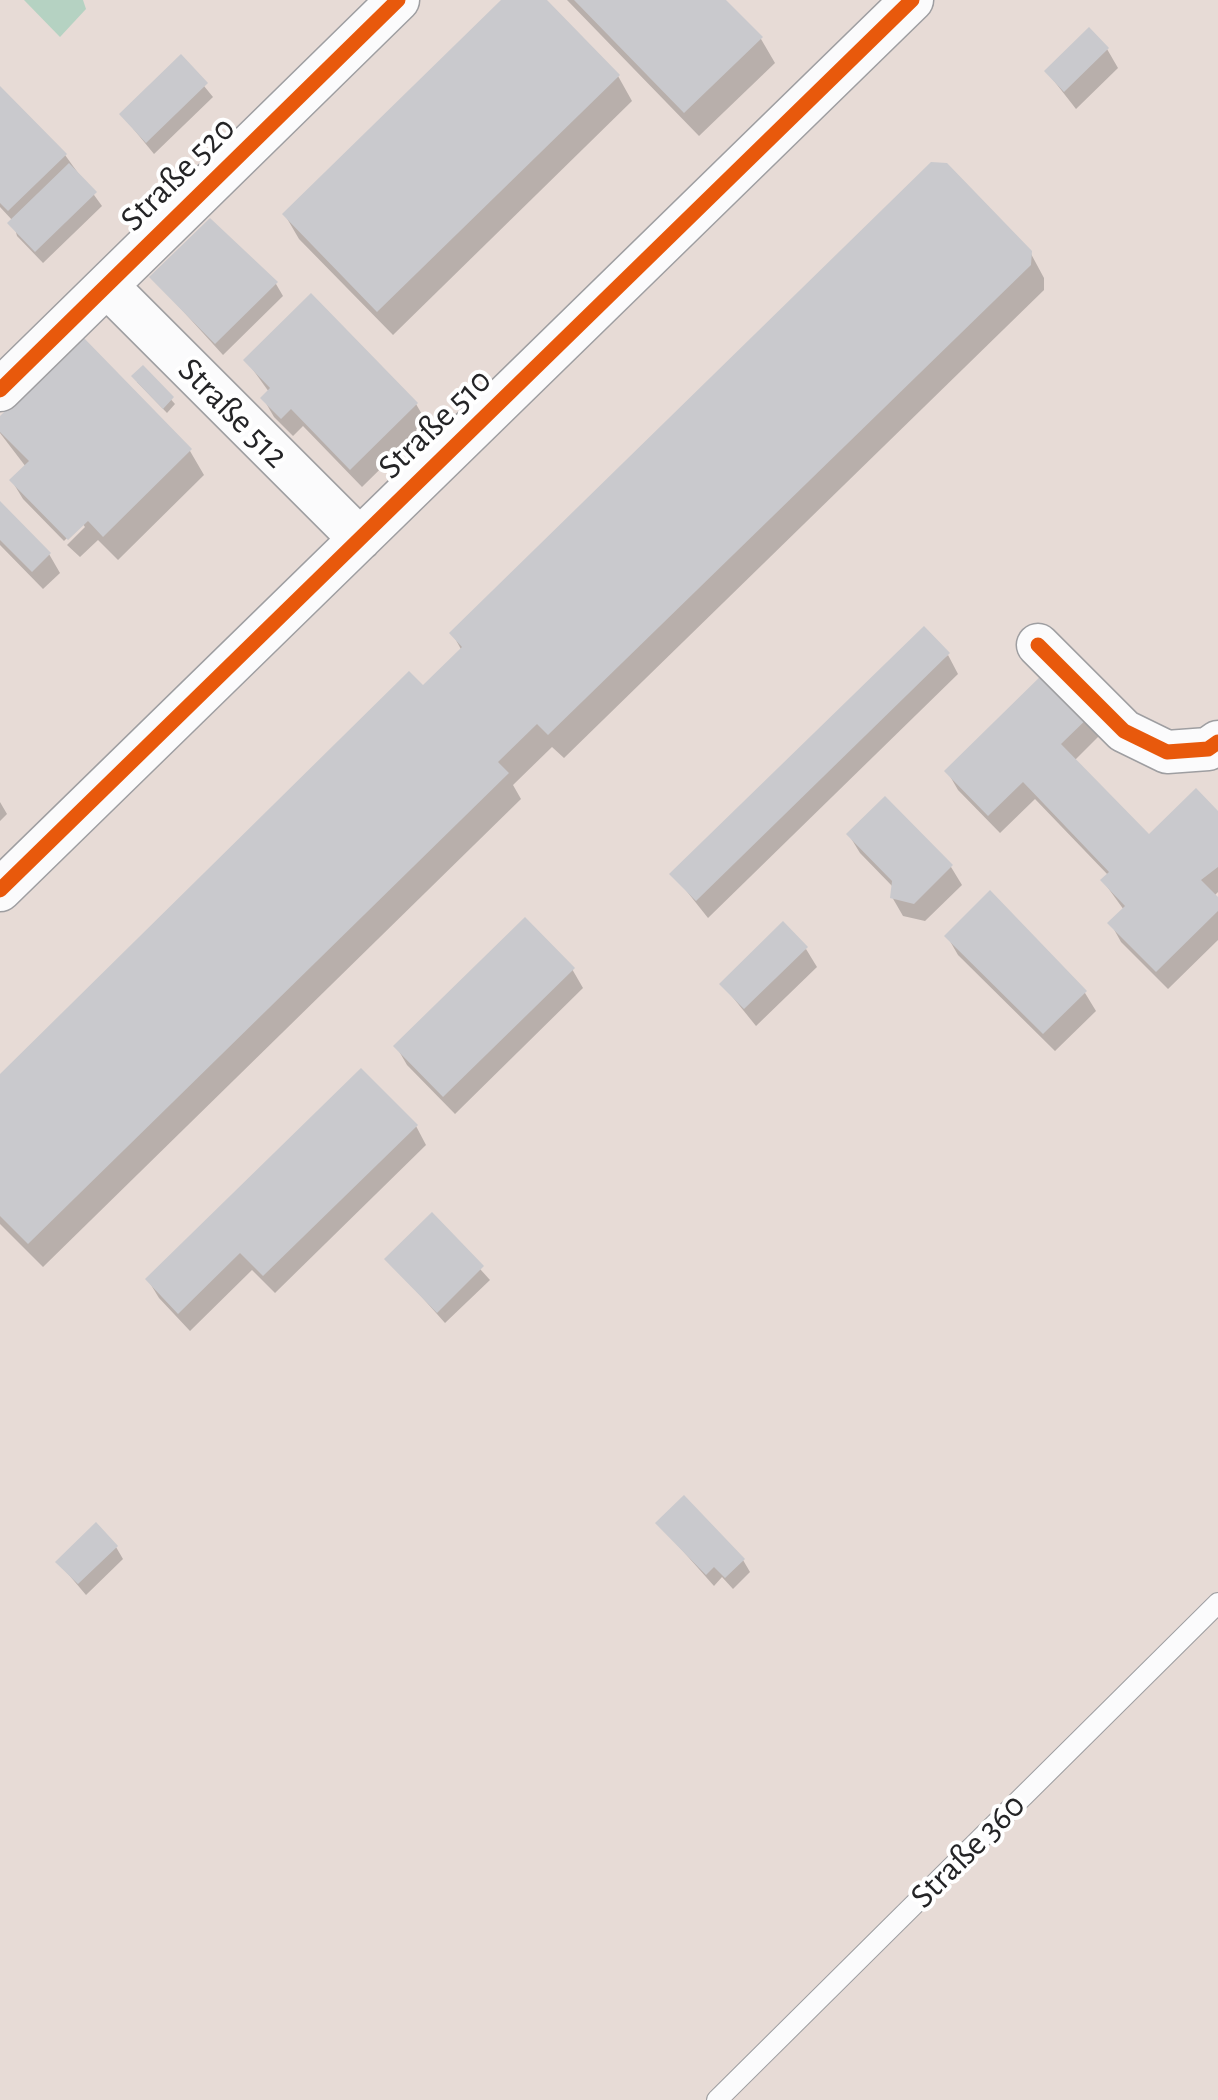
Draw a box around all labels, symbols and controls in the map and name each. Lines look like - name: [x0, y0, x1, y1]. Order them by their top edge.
- street label: Straße 520: [112, 108, 244, 240]
- street label: Straße 512: [169, 349, 297, 477]
- street label: Straße 510: [370, 360, 500, 488]
- street label: Straße 360: [902, 1785, 1034, 1917]

